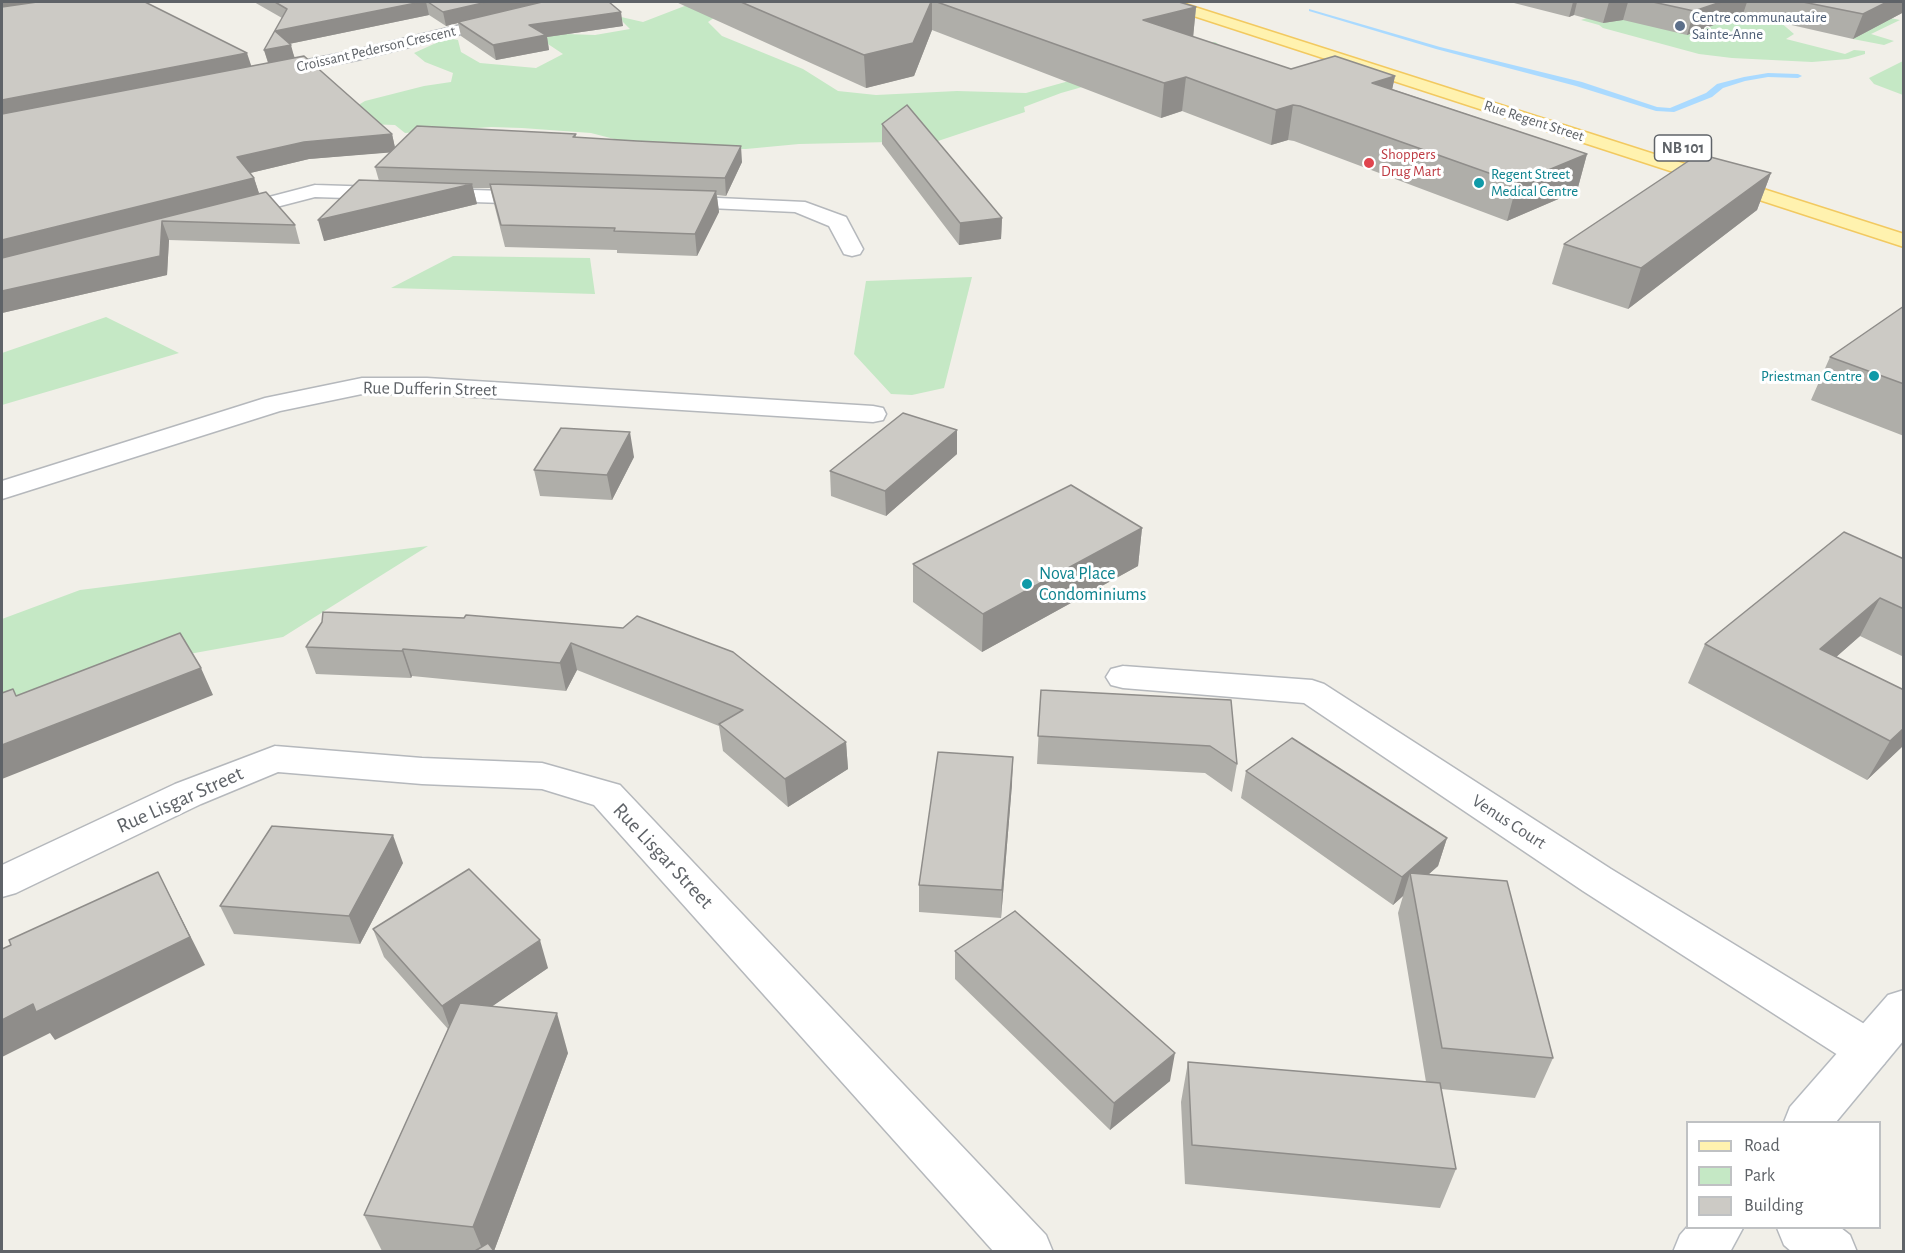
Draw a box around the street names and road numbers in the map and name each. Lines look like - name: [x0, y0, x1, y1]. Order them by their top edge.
- street label: Croissant Pederson Crescent: [295, 22, 457, 76]
- street label: Rue Regent Street: [1482, 96, 1586, 146]
- road number: NB 101: [1654, 135, 1712, 161]
- street label: Rue Dufferin Street: [363, 377, 497, 401]
- street label: Rue Lisgar Street: [113, 761, 247, 839]
- street label: Venus Court: [1468, 790, 1550, 854]
- street label: Rue Lisgar Street: [607, 798, 719, 914]

